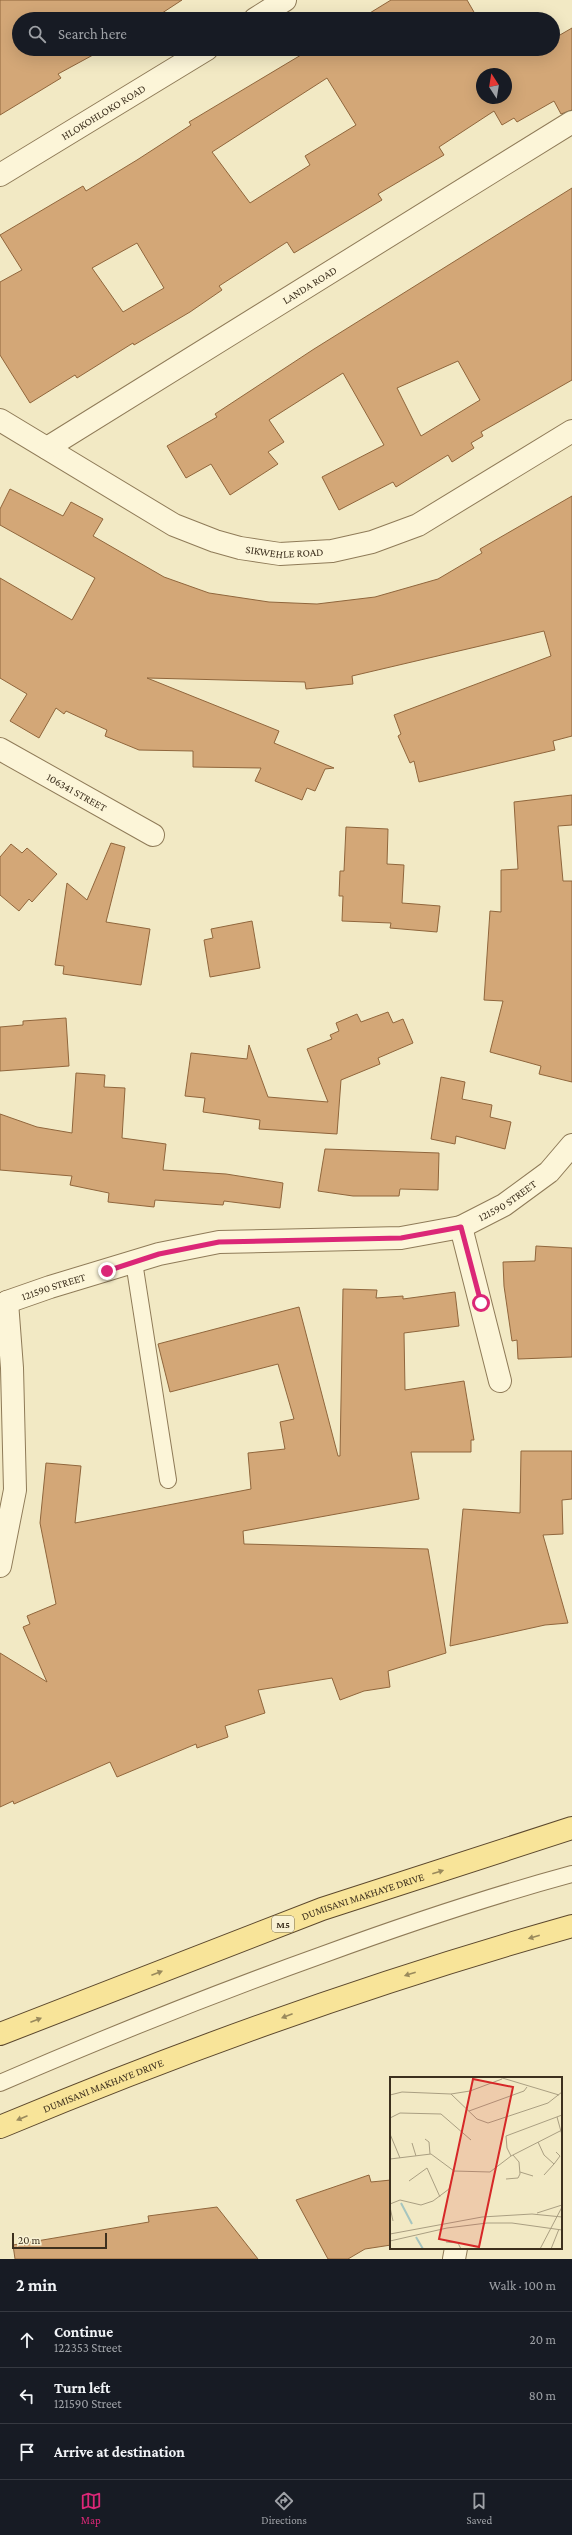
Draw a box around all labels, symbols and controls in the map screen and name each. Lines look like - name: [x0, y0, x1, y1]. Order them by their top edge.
- search box: [12, 12, 560, 56]
- icon: search: [26, 23, 48, 45]
- text: Search here: [58, 26, 127, 42]
- north arrow: [476, 68, 512, 104]
- street label: HLOKOHLOKO ROAD: [59, 82, 148, 142]
- street label: LANDA ROAD: [280, 264, 339, 306]
- street label: SIKWEHLE ROAD: [245, 543, 324, 560]
- street label: 106341 STREET: [45, 771, 109, 814]
- street label: 121590 STREET: [476, 1177, 538, 1223]
- route end: [98, 1262, 116, 1280]
- street label: 121590 STREET: [20, 1271, 87, 1302]
- route start: [472, 1294, 490, 1312]
- one-way arrow: [432, 1868, 444, 1874]
- street label: DUMISANI MAKHAYE DRIVE: [300, 1870, 426, 1922]
- road number: M5: [272, 1916, 294, 1932]
- one-way arrow: [528, 1934, 541, 1940]
- one-way arrow: [152, 1969, 164, 1975]
- one-way arrow: [404, 1971, 416, 1977]
- one-way arrow: [281, 2013, 293, 2019]
- one-way arrow: [31, 2017, 43, 2023]
- street label: DUMISANI MAKHAYE DRIVE: [41, 2056, 165, 2115]
- inset map: [390, 2077, 562, 2249]
- one-way arrow: [16, 2115, 27, 2121]
- scale bar: [12, 2231, 107, 2250]
- text: 20 m: [18, 2234, 40, 2246]
- text: 2 min: [16, 2276, 57, 2295]
- text: Walk · 100 m: [489, 2278, 556, 2293]
- text: Continue: [54, 2324, 113, 2340]
- icon: ahead: [16, 2329, 38, 2351]
- text: 20 m: [530, 2332, 556, 2347]
- text: 122353 Street: [54, 2340, 122, 2355]
- text: Turn left: [54, 2380, 110, 2396]
- icon: left: [16, 2385, 38, 2407]
- text: 80 m: [529, 2388, 556, 2403]
- text: 121590 Street: [54, 2396, 122, 2411]
- icon: arrive: [16, 2441, 38, 2463]
- text: Arrive at destination: [54, 2444, 185, 2460]
- tab: Map: [80, 2490, 102, 2526]
- tab: Directions: [261, 2490, 307, 2526]
- tab: Saved: [466, 2490, 492, 2526]

